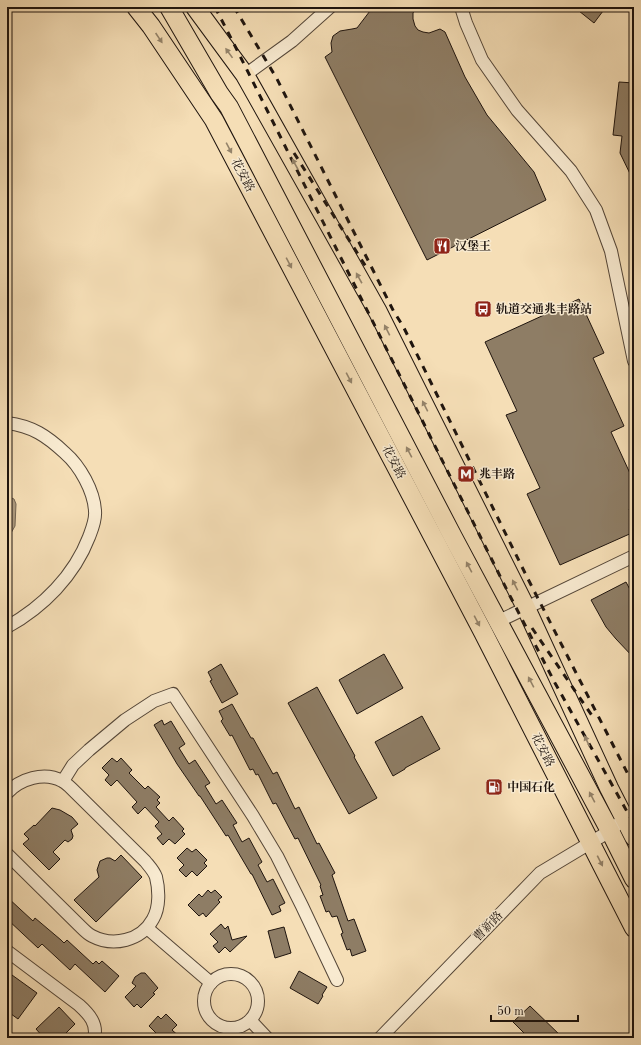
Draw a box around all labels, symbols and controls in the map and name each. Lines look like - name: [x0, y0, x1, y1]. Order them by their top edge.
- one-way arrow: [156, 32, 163, 44]
- one-way arrow: [225, 48, 233, 58]
- one-way arrow: [226, 142, 232, 153]
- street label: 花安路: [228, 156, 258, 194]
- one-way arrow: [292, 159, 299, 170]
- restaurant icon: 汉堡王: [432, 236, 452, 256]
- place label: 汉堡王: [455, 239, 491, 253]
- one-way arrow: [286, 257, 292, 269]
- one-way arrow: [355, 272, 362, 284]
- bus stop icon: 轨道交通兆丰路站: [473, 299, 493, 319]
- place label: 轨道交通兆丰路站: [496, 302, 592, 316]
- one-way arrow: [384, 324, 390, 336]
- one-way arrow: [346, 372, 353, 384]
- one-way arrow: [422, 400, 429, 412]
- street label: 花安路: [379, 443, 409, 481]
- one-way arrow: [406, 446, 412, 458]
- metro station icon: 兆丰路: [456, 464, 476, 484]
- place label: 兆丰路: [479, 467, 515, 481]
- one-way arrow: [466, 561, 473, 573]
- one-way arrow: [512, 579, 518, 591]
- one-way arrow: [474, 615, 480, 627]
- one-way arrow: [527, 676, 534, 688]
- street label: 花安路: [529, 731, 557, 769]
- one-way arrow: [584, 735, 590, 747]
- fuel station icon: 中国石化: [484, 777, 504, 797]
- place label: 中国石化: [507, 780, 555, 794]
- one-way arrow: [588, 791, 595, 803]
- one-way arrow: [597, 856, 603, 867]
- street label: 曹新路: [470, 908, 506, 944]
- scale bar: [491, 997, 578, 1023]
- text: 50 m: [497, 1005, 524, 1018]

